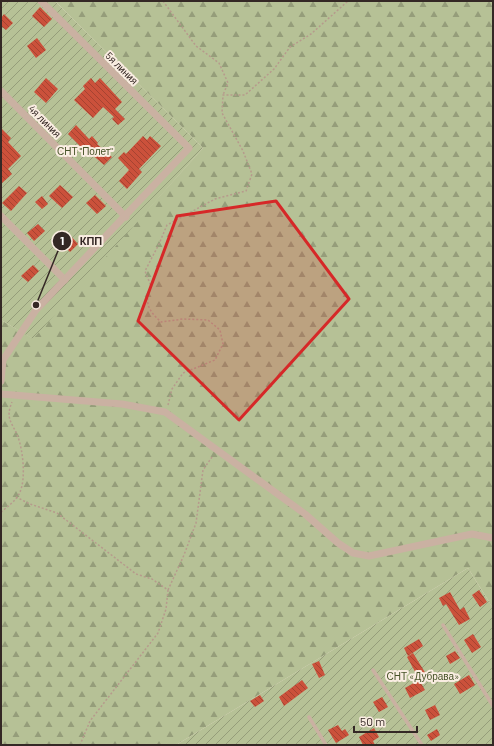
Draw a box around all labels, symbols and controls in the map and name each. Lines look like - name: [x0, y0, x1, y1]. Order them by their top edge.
- street label: 5я линия: [103, 49, 141, 87]
- street label: 4я линия: [26, 102, 64, 140]
- park label: СНТ "Полет": [57, 145, 113, 157]
- callout: КПП: [52, 229, 110, 252]
- text: 1: [60, 233, 64, 247]
- text: КПП: [80, 234, 102, 247]
- park label: СНТ «Дубрава»: [386, 670, 460, 682]
- scale bar: [354, 708, 417, 734]
- text: 50 m: [360, 714, 385, 728]

